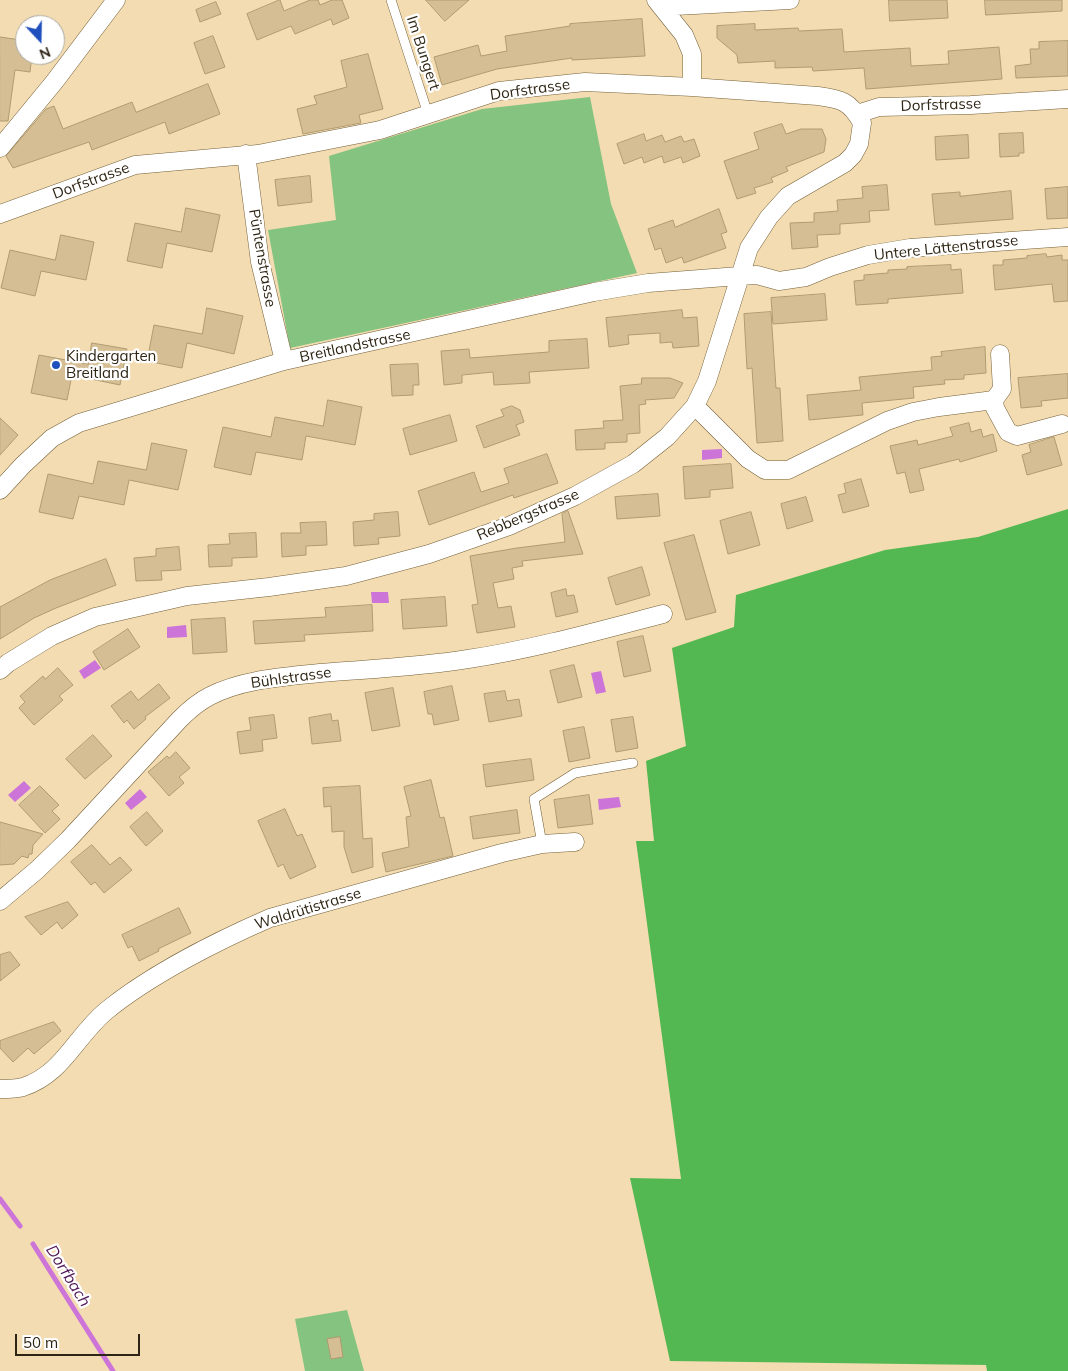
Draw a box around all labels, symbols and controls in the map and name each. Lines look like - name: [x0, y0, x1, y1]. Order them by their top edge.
- street label: Im Bungert: [403, 14, 443, 92]
- north arrow: [15, 15, 65, 65]
- text: N: [37, 43, 53, 63]
- street label: Dorfstrasse: [489, 75, 571, 105]
- street label: Dorfstrasse: [900, 95, 982, 115]
- street label: Dorfstrasse: [50, 159, 132, 203]
- street label: Püntenstrasse: [245, 208, 279, 308]
- street label: Untere Lättenstrasse: [873, 231, 1019, 265]
- street label: Breitlandstrasse: [298, 325, 412, 367]
- place label: Kindergarten Breitland: [66, 347, 156, 382]
- marker: Kindergarten Breitland: [50, 359, 62, 371]
- street label: Rebbergstrasse: [474, 485, 582, 545]
- street label: Bühlstrasse: [250, 663, 332, 693]
- street label: Waldrütistrasse: [253, 884, 363, 934]
- water label: Dorfbach: [42, 1242, 94, 1310]
- scale bar: [18, 1324, 142, 1356]
- text: 50 m: [23, 1333, 58, 1352]

